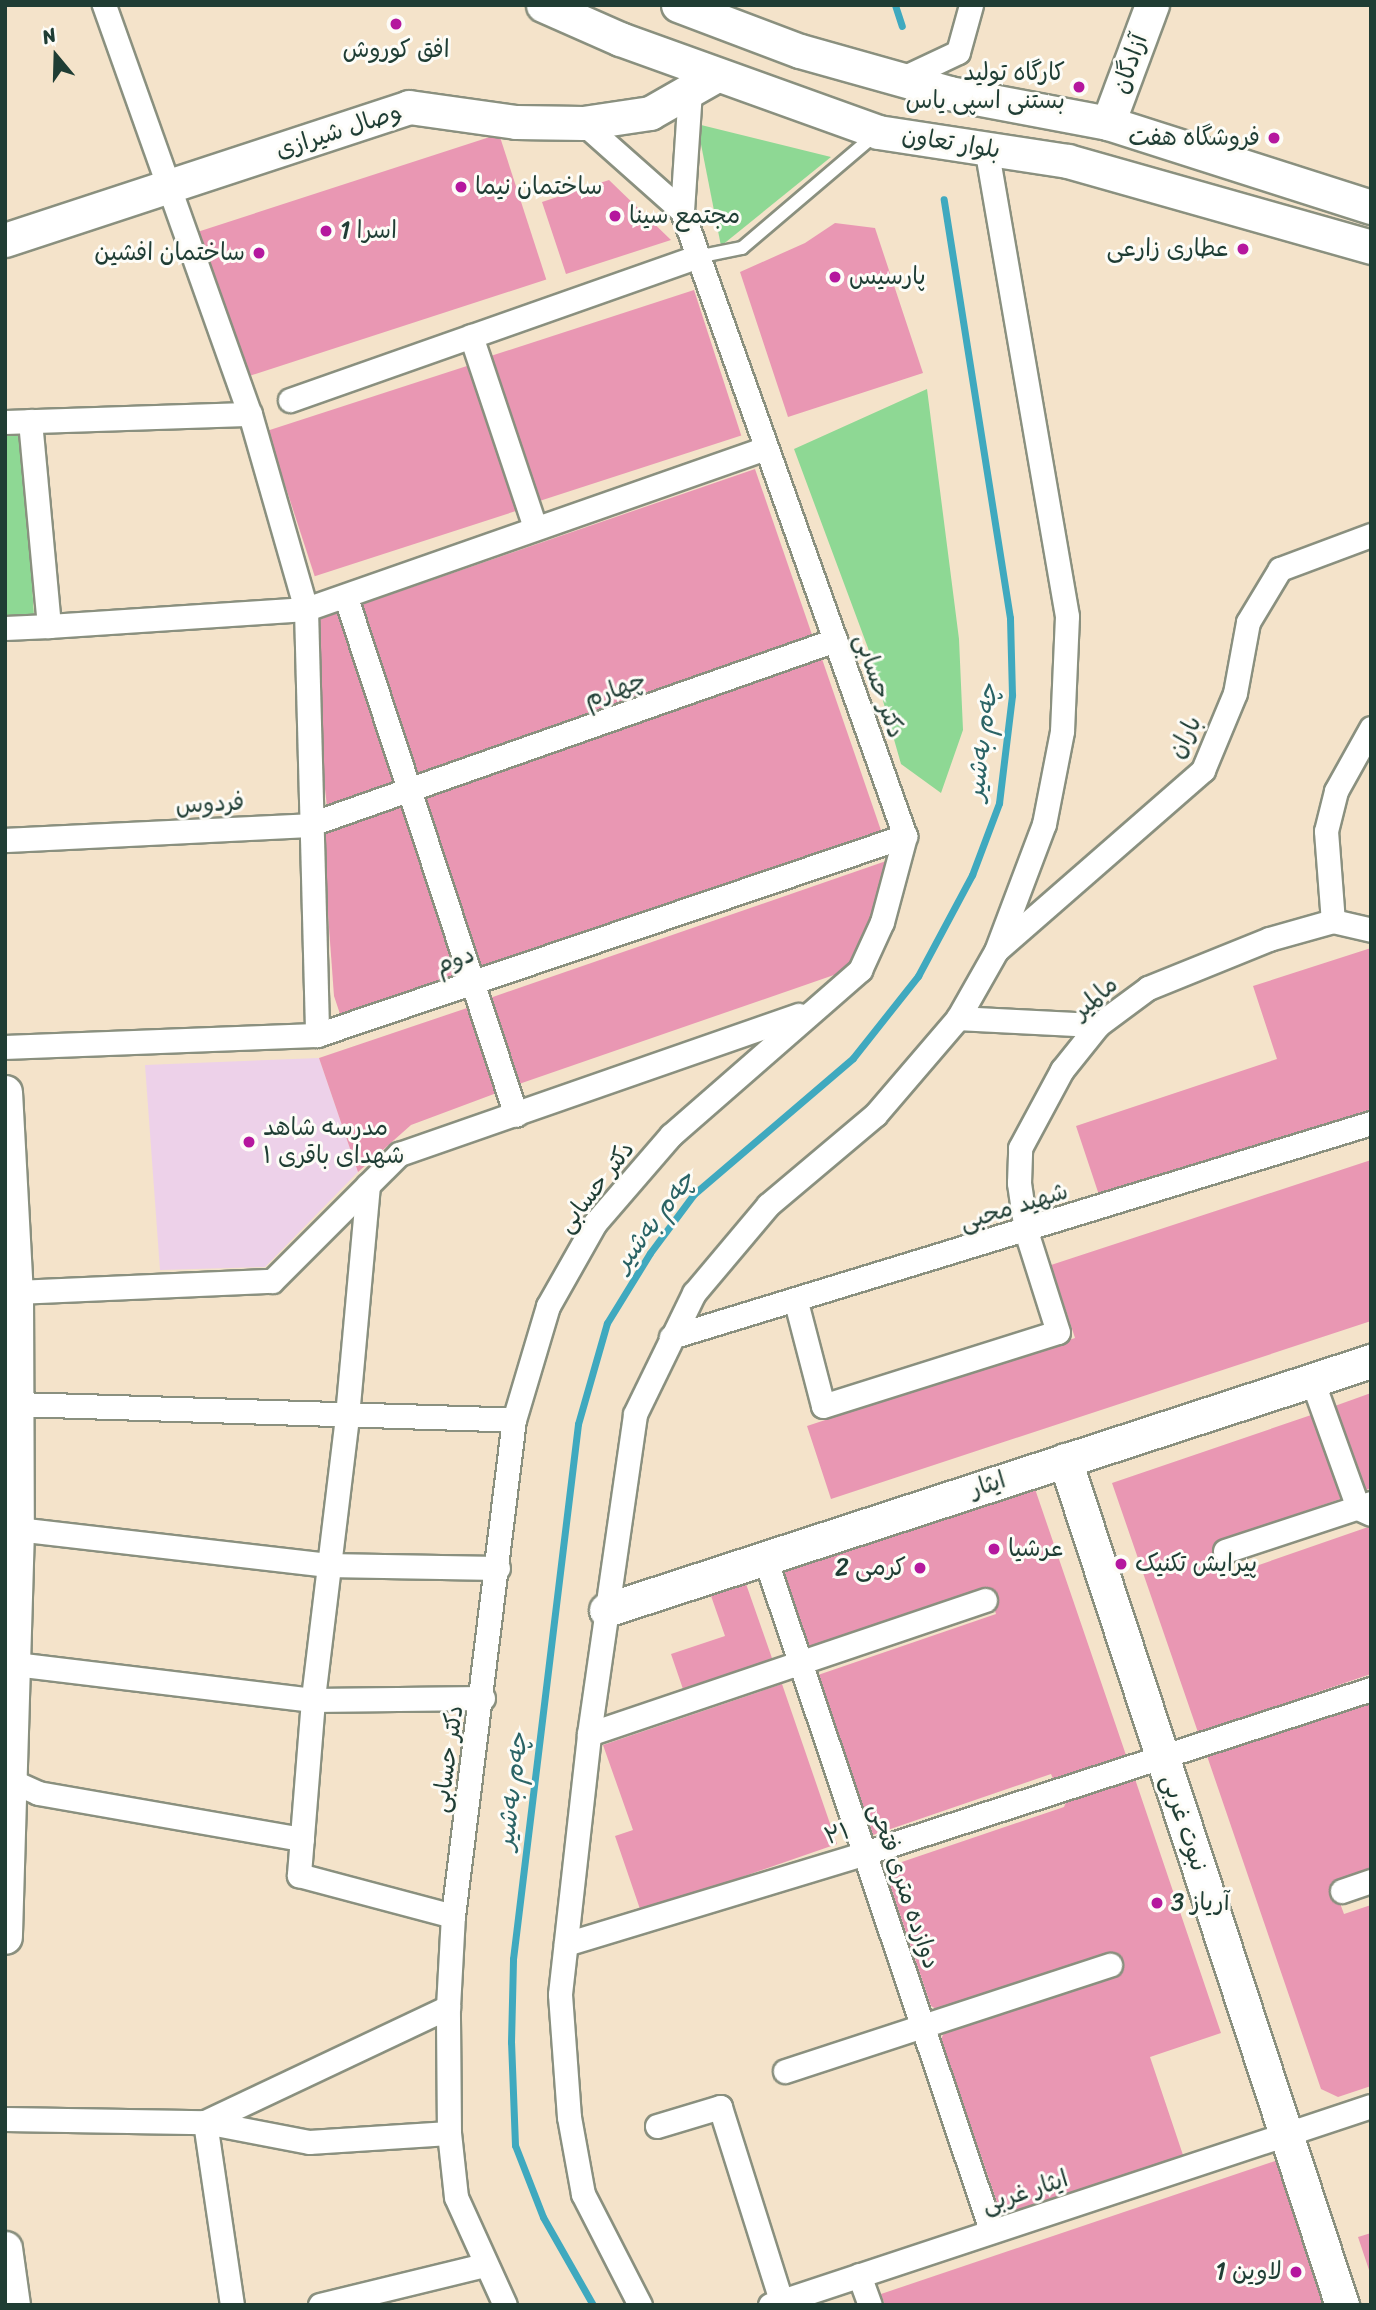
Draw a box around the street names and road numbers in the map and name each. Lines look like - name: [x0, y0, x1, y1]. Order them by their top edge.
- street label: آزادگان: [1106, 30, 1154, 98]
- street label: وصال شیرازی: [272, 97, 406, 165]
- street label: بلوار تعاون: [900, 121, 1002, 165]
- street label: دکتر حسابی: [848, 630, 910, 742]
- street label: چهارم: [580, 666, 650, 714]
- street label: باران: [1162, 711, 1208, 763]
- street label: فردوس: [175, 788, 245, 820]
- street label: دوم: [432, 940, 478, 980]
- street label: مالمیر: [1066, 970, 1124, 1026]
- street label: دکتر حسابی: [551, 1136, 641, 1238]
- street label: شهید محبی: [956, 1177, 1072, 1237]
- street label: ایثار: [967, 1466, 1009, 1504]
- street label: دکتر حسابی: [426, 1703, 470, 1815]
- street label: نبوت غربی: [1155, 1771, 1213, 1875]
- street label: دوازده متری فتحی: [862, 1800, 946, 1972]
- street label: ۲۱: [821, 1817, 853, 1851]
- street label: ایثار غربی: [978, 2165, 1072, 2219]

